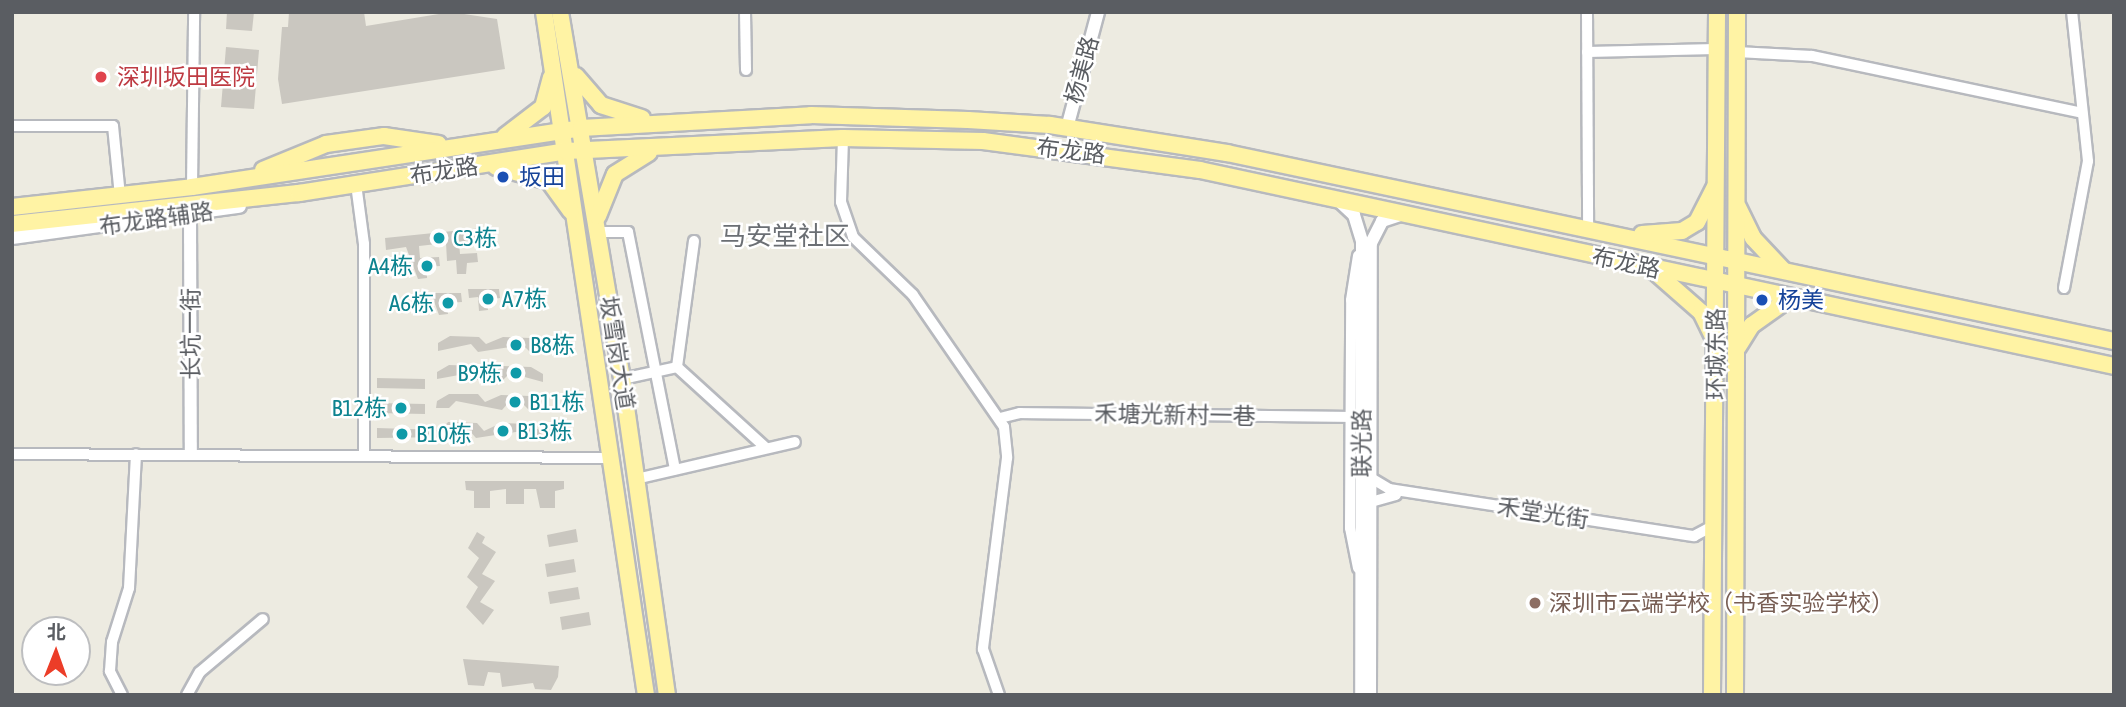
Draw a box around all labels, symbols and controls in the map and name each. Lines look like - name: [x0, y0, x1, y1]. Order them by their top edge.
- street label: 杨美路: [1060, 33, 1104, 107]
- place label: 深圳坂田医院: [117, 63, 255, 91]
- marker: 深圳坂田医院: [91, 67, 111, 87]
- street label: 布龙路: [1035, 133, 1107, 169]
- street label: 布龙路: [408, 152, 480, 190]
- place label: 坂田: [519, 163, 565, 191]
- marker: 坂田: [493, 167, 513, 187]
- street label: 布龙路辅路: [97, 197, 215, 241]
- district label: 马安堂社区: [720, 221, 850, 253]
- place label: C3栋: [453, 224, 497, 252]
- marker: C3栋: [431, 230, 447, 246]
- street label: 布龙路: [1589, 242, 1663, 284]
- place label: A4栋: [368, 252, 413, 280]
- marker: A4栋: [419, 258, 435, 274]
- place label: A7栋: [502, 285, 547, 313]
- place label: 杨美: [1778, 286, 1824, 314]
- street label: 长坑一街: [177, 288, 205, 380]
- place label: A6栋: [389, 289, 434, 317]
- marker: 杨美: [1752, 290, 1772, 310]
- marker: A7栋: [480, 291, 496, 307]
- street label: 坂雪岗大道: [594, 294, 640, 412]
- marker: A6栋: [440, 295, 456, 311]
- street label: 环城东路: [1702, 308, 1730, 400]
- place label: B8栋: [530, 331, 575, 359]
- marker: B8栋: [508, 337, 524, 353]
- place label: B9栋: [457, 359, 502, 387]
- marker: B9栋: [508, 365, 524, 381]
- place label: B11栋: [529, 388, 585, 416]
- place label: B12栋: [331, 394, 387, 422]
- marker: B11栋: [507, 394, 523, 410]
- marker: B12栋: [393, 400, 409, 416]
- street label: 禾塘光新村一巷: [1094, 400, 1256, 430]
- street label: 联光路: [1348, 409, 1376, 477]
- place label: B13栋: [517, 417, 573, 445]
- place label: B10栋: [416, 420, 472, 448]
- marker: B13栋: [495, 423, 511, 439]
- marker: B10栋: [394, 426, 410, 442]
- street label: 禾堂光街: [1495, 492, 1591, 534]
- place label: 深圳市云端学校（书香实验学校）: [1549, 589, 1894, 617]
- marker: 深圳市云端学校（书香实验学校）: [1527, 595, 1543, 611]
- north arrow: [21, 616, 91, 686]
- text: 北: [47, 621, 66, 643]

